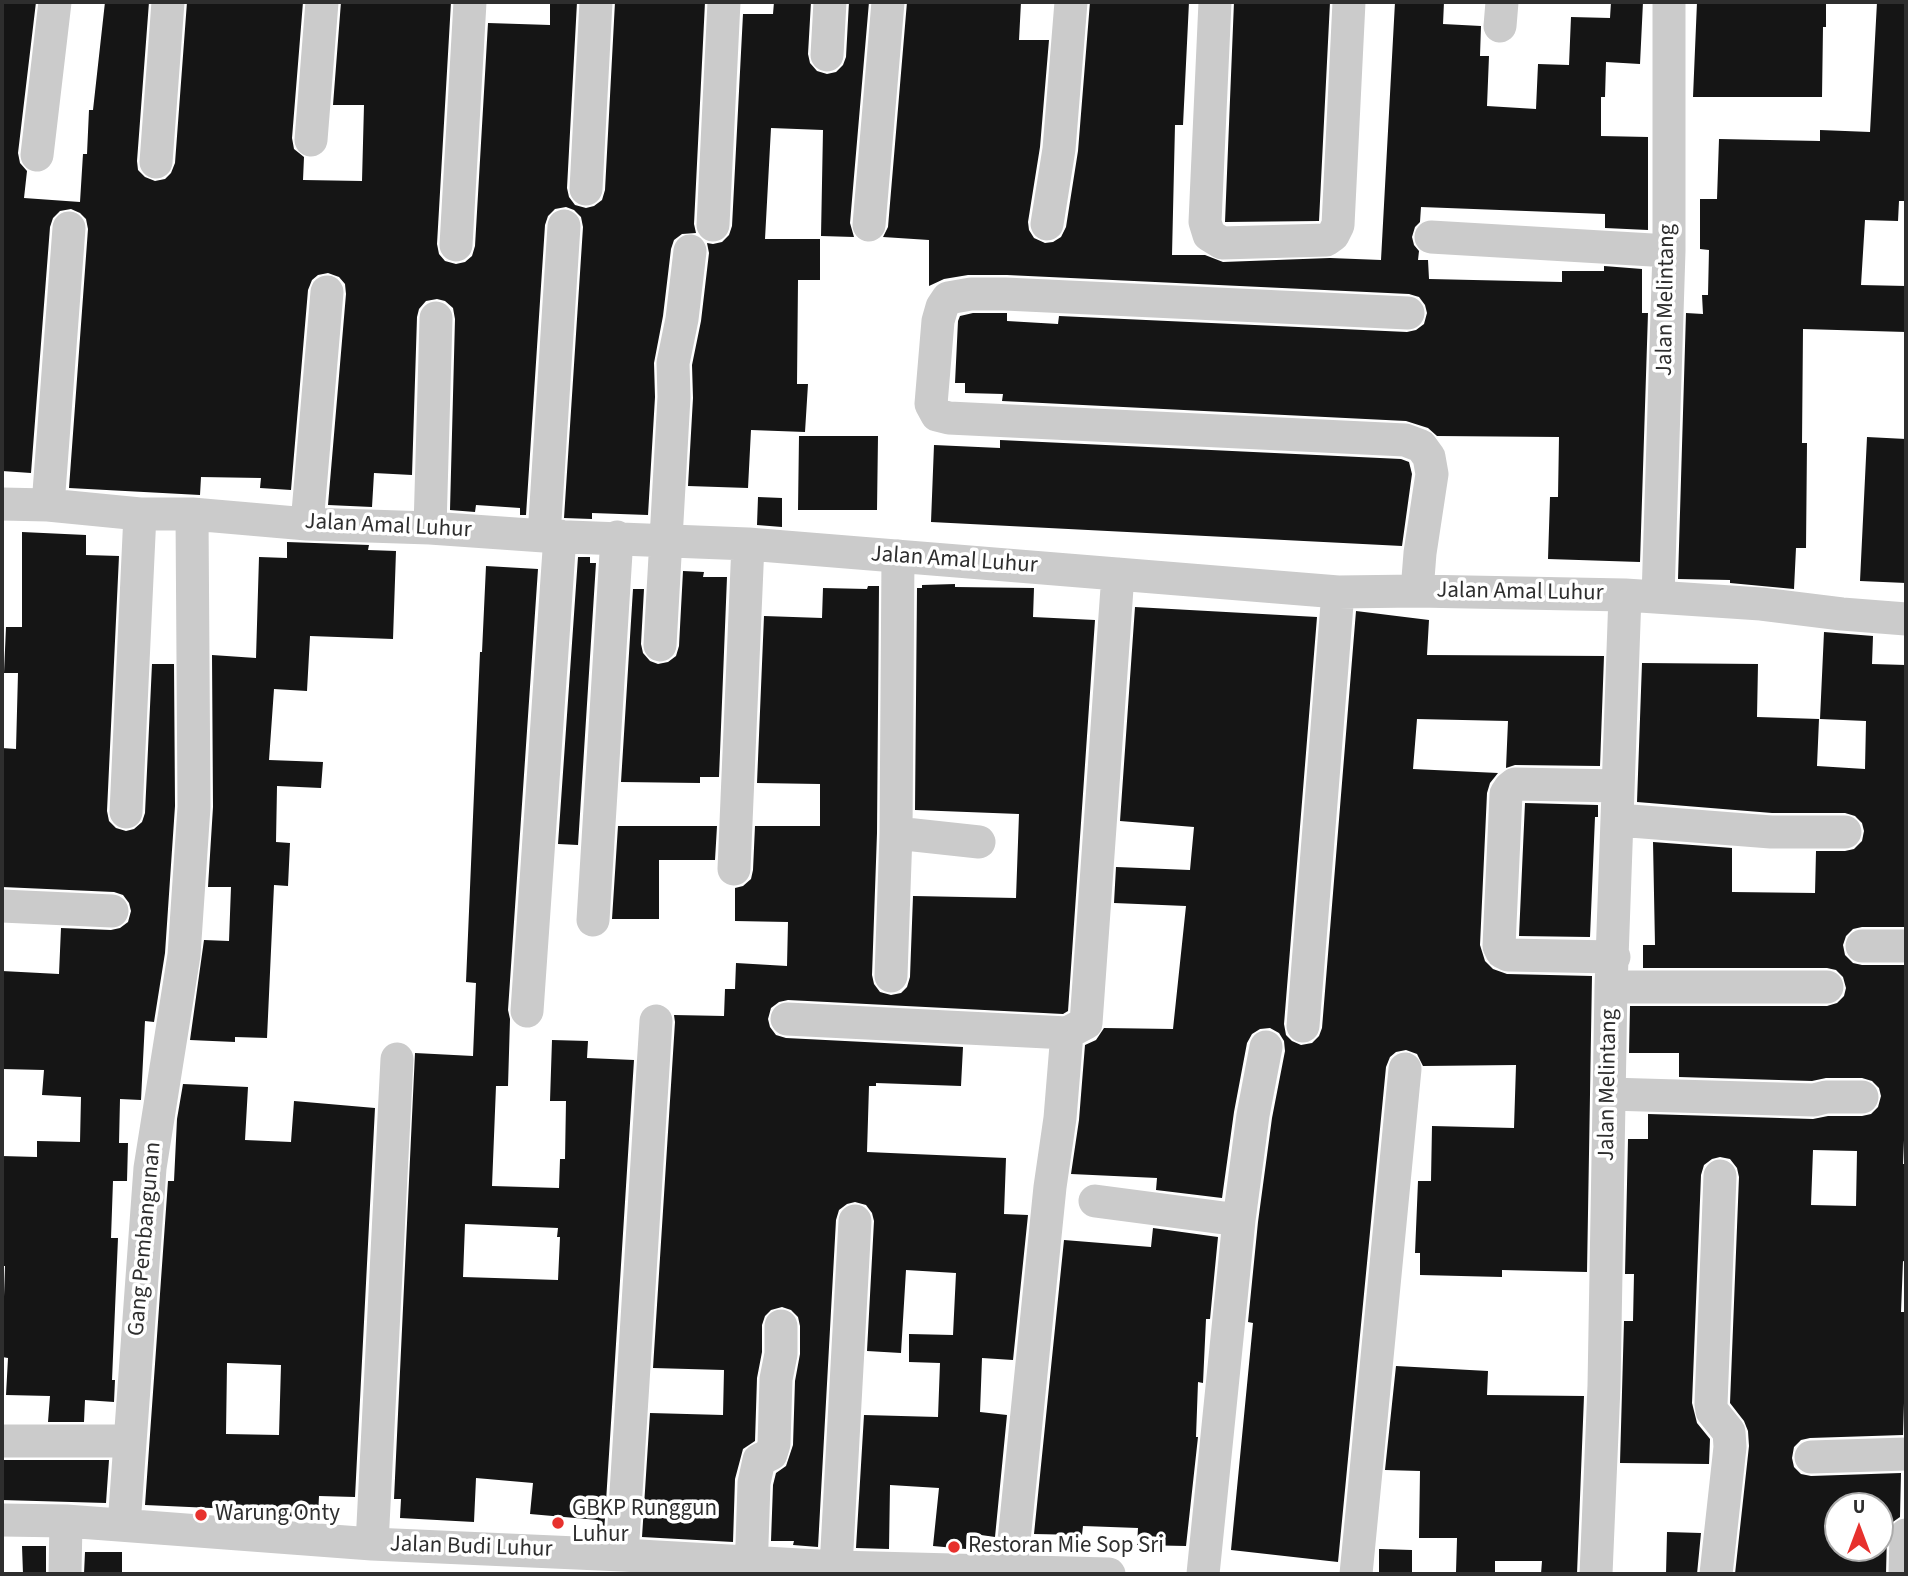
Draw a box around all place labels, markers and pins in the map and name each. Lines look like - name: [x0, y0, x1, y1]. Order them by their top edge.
- place label: GBKP Runggun Luhur: [572, 1496, 717, 1550]
- place label: Warung Onty: [215, 1501, 340, 1529]
- marker: Warung Onty: [193, 1507, 209, 1523]
- marker: GBKP Runggun Luhur: [550, 1515, 566, 1531]
- place label: Restoran Mie Sop Sri: [968, 1533, 1164, 1561]
- marker: Restoran Mie Sop Sri: [946, 1539, 962, 1555]

